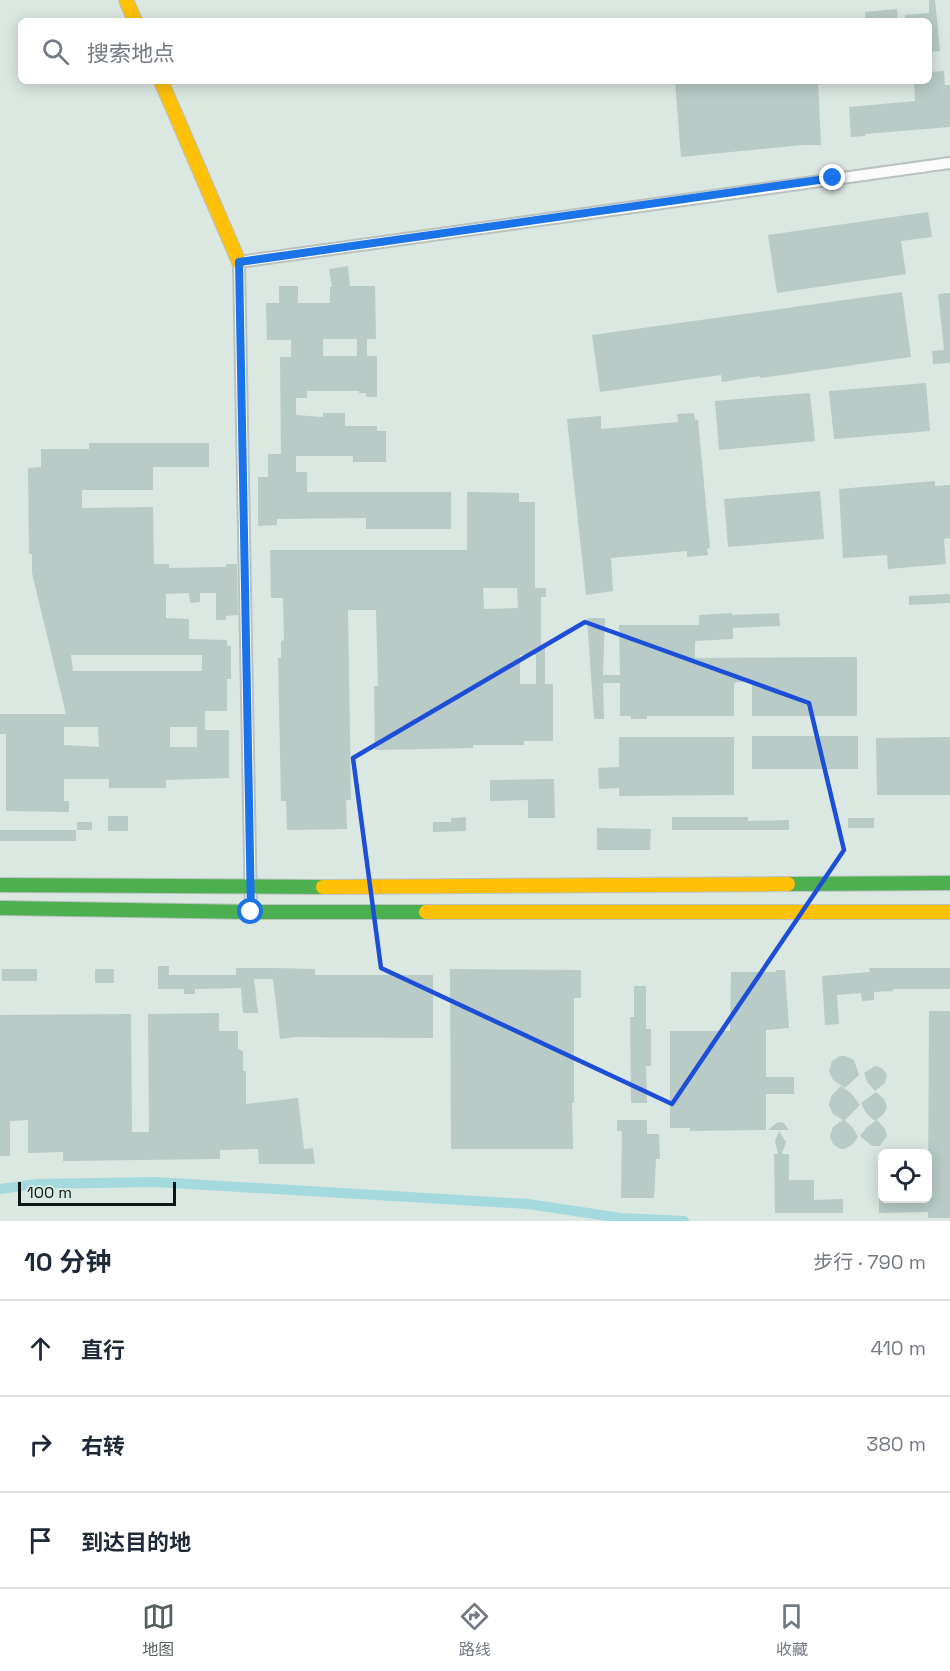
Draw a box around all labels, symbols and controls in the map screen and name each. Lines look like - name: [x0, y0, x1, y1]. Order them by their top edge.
- search box: [18, 18, 932, 84]
- icon: search: [39, 35, 72, 68]
- text: 搜索地点: [87, 39, 175, 67]
- route end: [819, 164, 845, 190]
- route start: [237, 898, 263, 924]
- map controls: [878, 1149, 932, 1203]
- button: locate: [878, 1149, 932, 1203]
- scale bar: [18, 1179, 176, 1206]
- text: 100 m: [27, 1182, 72, 1203]
- text: 10 分钟: [24, 1245, 111, 1279]
- text: 步行 · 790 m: [813, 1249, 926, 1275]
- icon: ahead: [24, 1332, 57, 1365]
- text: 410 m: [870, 1335, 926, 1361]
- text: 直行: [81, 1336, 125, 1364]
- icon: right: [24, 1428, 57, 1461]
- text: 380 m: [866, 1431, 926, 1457]
- text: 右转: [81, 1432, 125, 1460]
- icon: arrive: [24, 1524, 57, 1557]
- text: 到达目的地: [81, 1528, 191, 1556]
- tab: 地图: [142, 1600, 175, 1660]
- tab: 路线: [458, 1600, 491, 1660]
- tab: 收藏: [775, 1600, 808, 1660]

